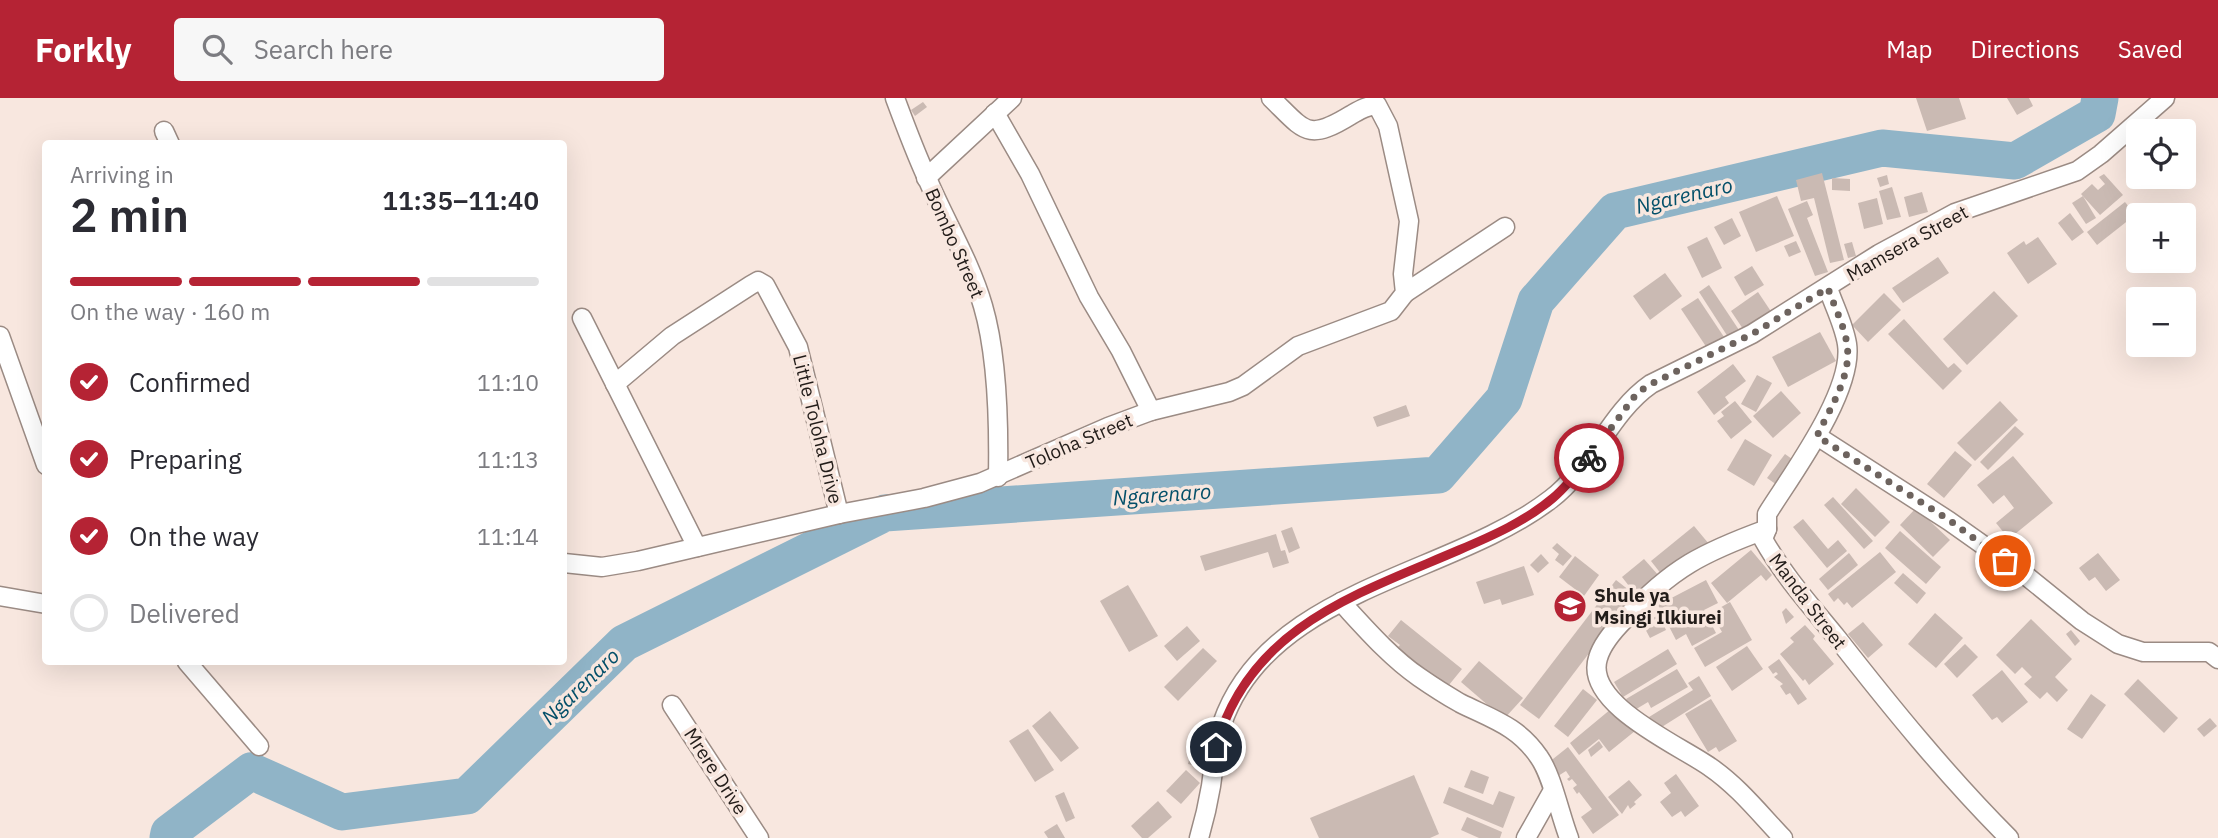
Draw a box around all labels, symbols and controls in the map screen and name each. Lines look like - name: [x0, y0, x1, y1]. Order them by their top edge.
- search box: [174, 18, 664, 81]
- text: Forkly: [35, 28, 132, 71]
- icon: search: [198, 30, 236, 68]
- text: Search here: [254, 32, 393, 66]
- text: Map: [1886, 33, 1932, 65]
- text: Directions: [1970, 33, 2080, 65]
- text: Saved: [2118, 33, 2183, 65]
- map controls: [2126, 119, 2196, 357]
- button: locate: [2126, 119, 2196, 189]
- text: Arriving in: [70, 159, 174, 189]
- water label: Ngarenaro: [1633, 170, 1735, 220]
- text: 11:35–11:40: [382, 183, 539, 217]
- street label: Bombo Street: [920, 184, 990, 302]
- text: 2 min: [70, 185, 189, 245]
- street label: Mamsera Street: [1842, 200, 1972, 286]
- button: +: [2126, 203, 2196, 273]
- button: −: [2126, 287, 2196, 357]
- text: On the way · 160 m: [70, 296, 270, 326]
- street label: Little Toloha Drive: [788, 352, 848, 506]
- icon: check: [70, 363, 108, 401]
- text: Confirmed: [129, 365, 251, 399]
- text: 11:10: [477, 367, 539, 397]
- street label: Toloha Street: [1022, 408, 1136, 474]
- courier: [1554, 423, 1624, 493]
- icon: bike: [1570, 439, 1608, 477]
- icon: check: [70, 440, 108, 478]
- text: Preparing: [129, 442, 242, 476]
- text: 11:13: [477, 444, 539, 474]
- water label: Ngarenaro: [1112, 477, 1212, 511]
- icon: check: [70, 517, 108, 555]
- text: On the way: [129, 519, 259, 553]
- text: 11:14: [477, 521, 539, 551]
- pin: [1975, 531, 2035, 591]
- icon: bag: [1986, 542, 2024, 580]
- street label: Manda Street: [1764, 548, 1852, 654]
- place label: Shule ya Msingi Ilkiurei: [1594, 583, 1722, 629]
- school or university icon: Shule ya Msingi Ilkiurei: [1551, 587, 1589, 625]
- text: Delivered: [129, 596, 240, 630]
- water label: Ngarenaro: [535, 642, 625, 730]
- pin: [1186, 717, 1246, 777]
- street label: Mrere Drive: [679, 723, 753, 819]
- icon: home: [1197, 728, 1235, 766]

